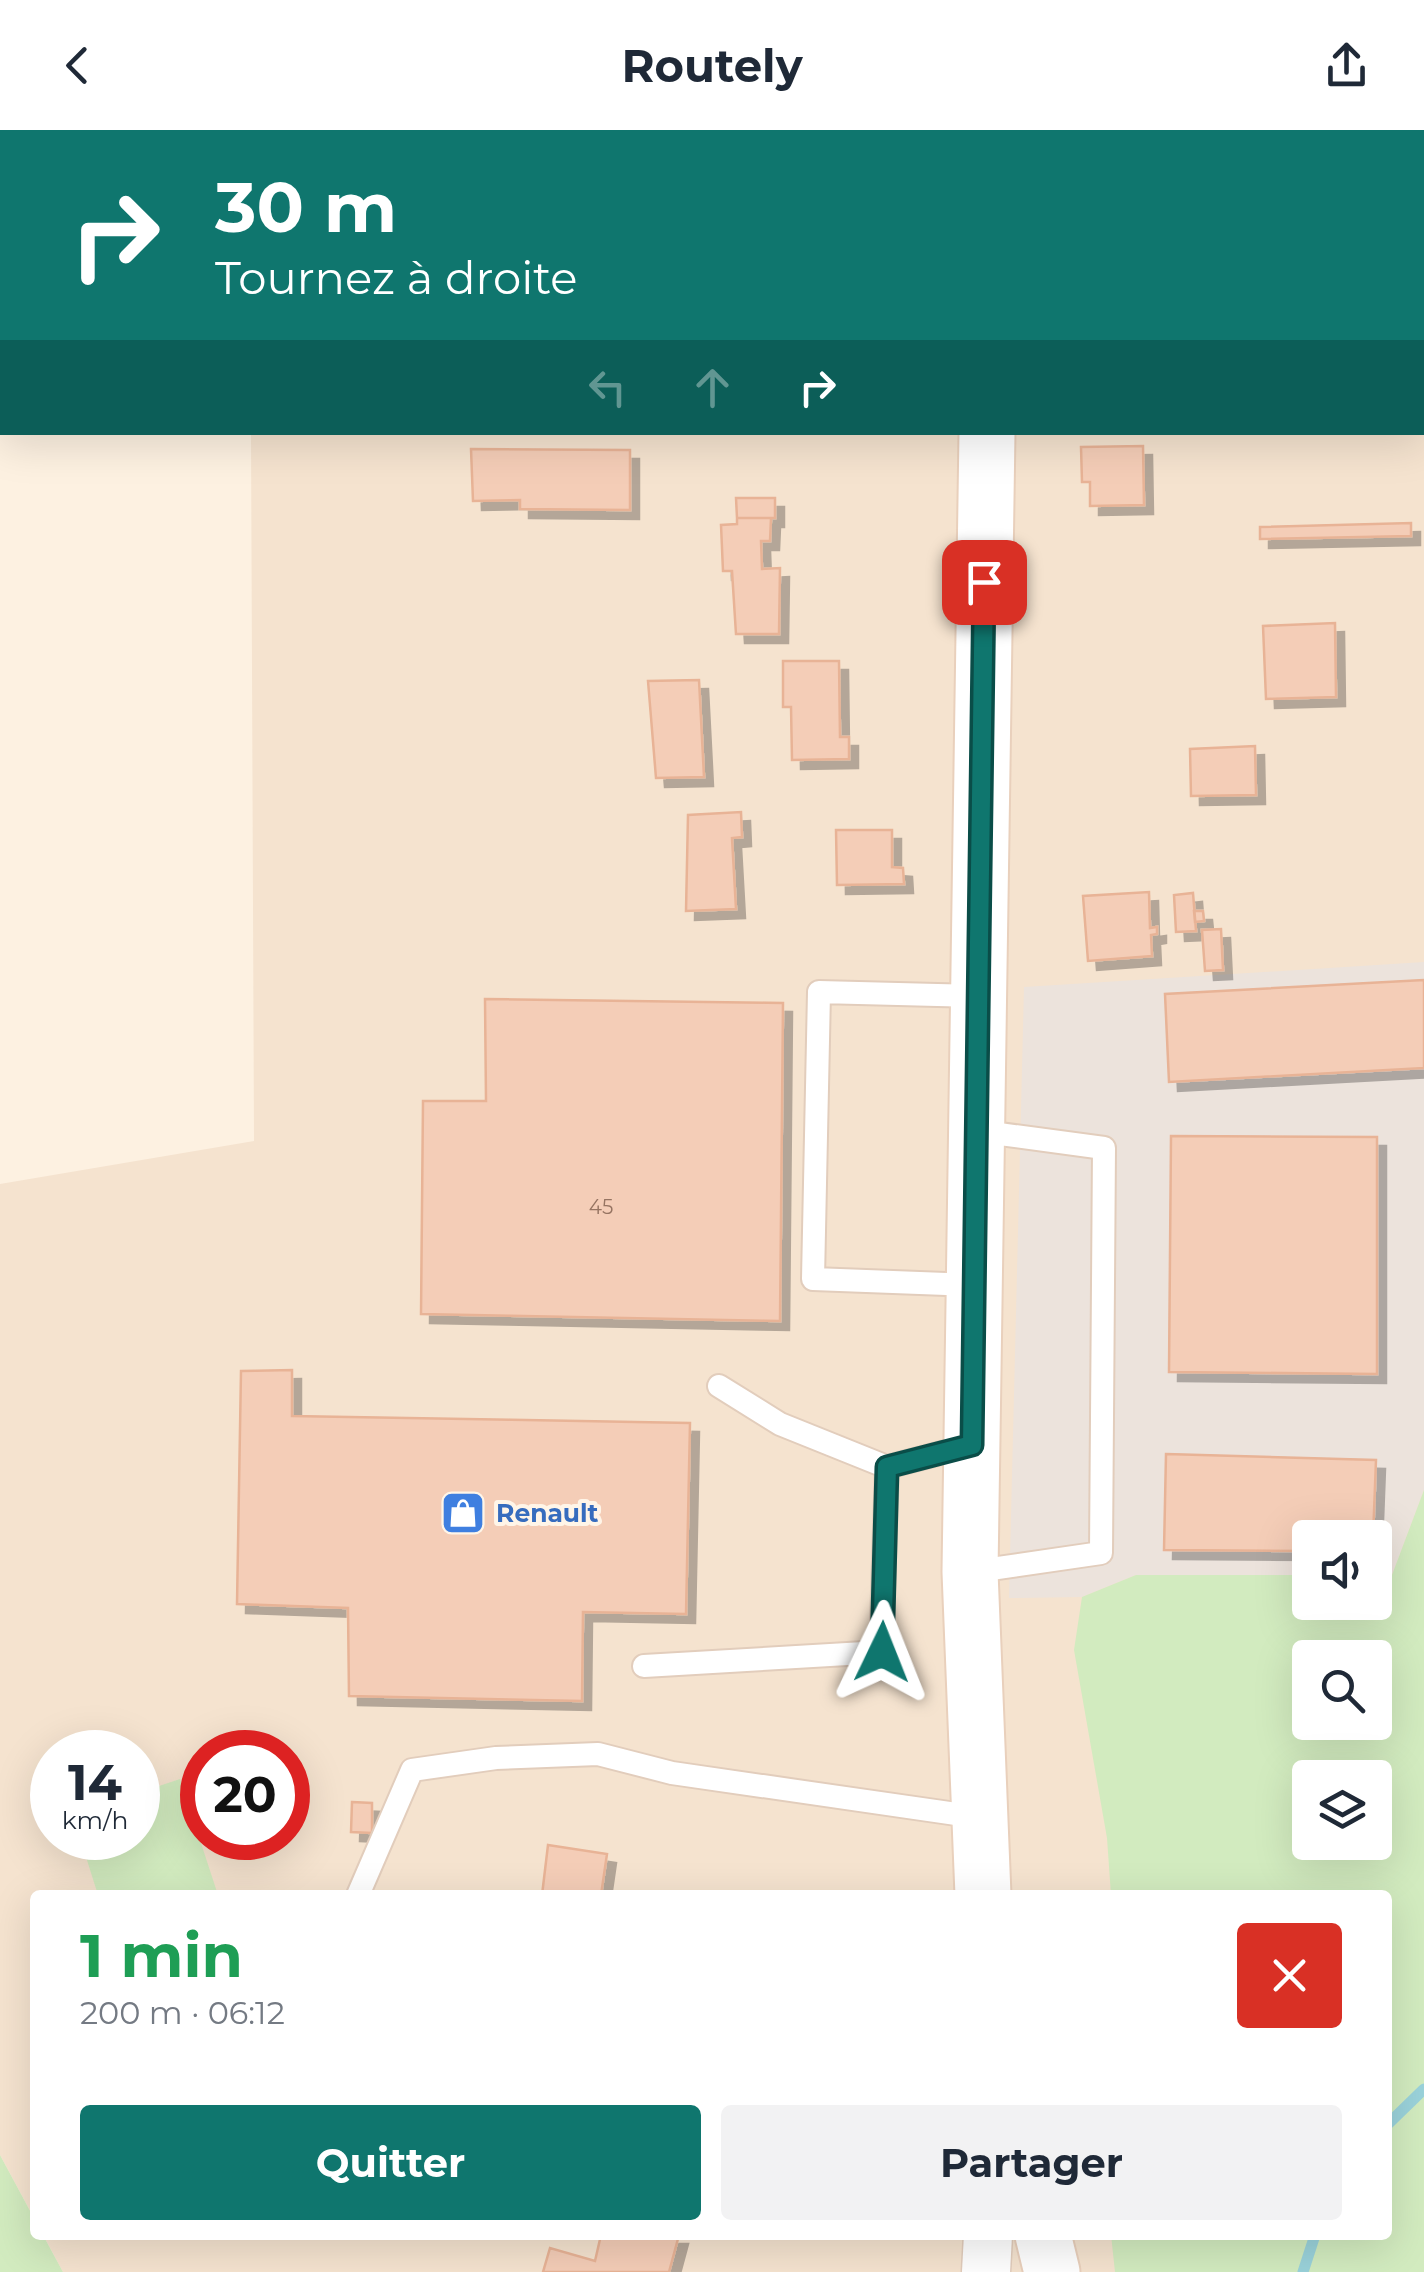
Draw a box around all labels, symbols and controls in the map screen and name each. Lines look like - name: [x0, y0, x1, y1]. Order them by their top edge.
- icon: back: [50, 38, 105, 93]
- text: Routely: [621, 38, 803, 93]
- icon: share: [1319, 38, 1374, 93]
- text: 30 m: [215, 164, 397, 250]
- icon: right: [50, 170, 180, 300]
- text: Tournez à droite: [215, 250, 578, 305]
- icon: left: [580, 360, 635, 415]
- icon: ahead: [685, 360, 740, 415]
- icon: right: [790, 360, 845, 415]
- pin: [942, 540, 1027, 625]
- icon: arrive: [957, 555, 1012, 610]
- house number: 45: [589, 1195, 613, 1219]
- shop icon: Renault: [440, 1490, 486, 1536]
- place label: Renault: [496, 1498, 599, 1528]
- map controls: [1292, 1520, 1392, 1860]
- button: sound: [1292, 1520, 1392, 1620]
- position arrow: [830, 1600, 934, 1704]
- button: search: [1292, 1640, 1392, 1740]
- speed limit sign: 20: [180, 1730, 310, 1860]
- text: 14: [68, 1752, 122, 1813]
- button: layers: [1292, 1760, 1392, 1860]
- text: km/h: [62, 1805, 128, 1835]
- text: 1 min: [80, 1919, 243, 1992]
- button: close: [1237, 1923, 1342, 2028]
- text: 200 m · 06:12: [80, 1993, 285, 2032]
- button: Quitter: [80, 2105, 701, 2220]
- button: Partager: [721, 2105, 1342, 2220]

